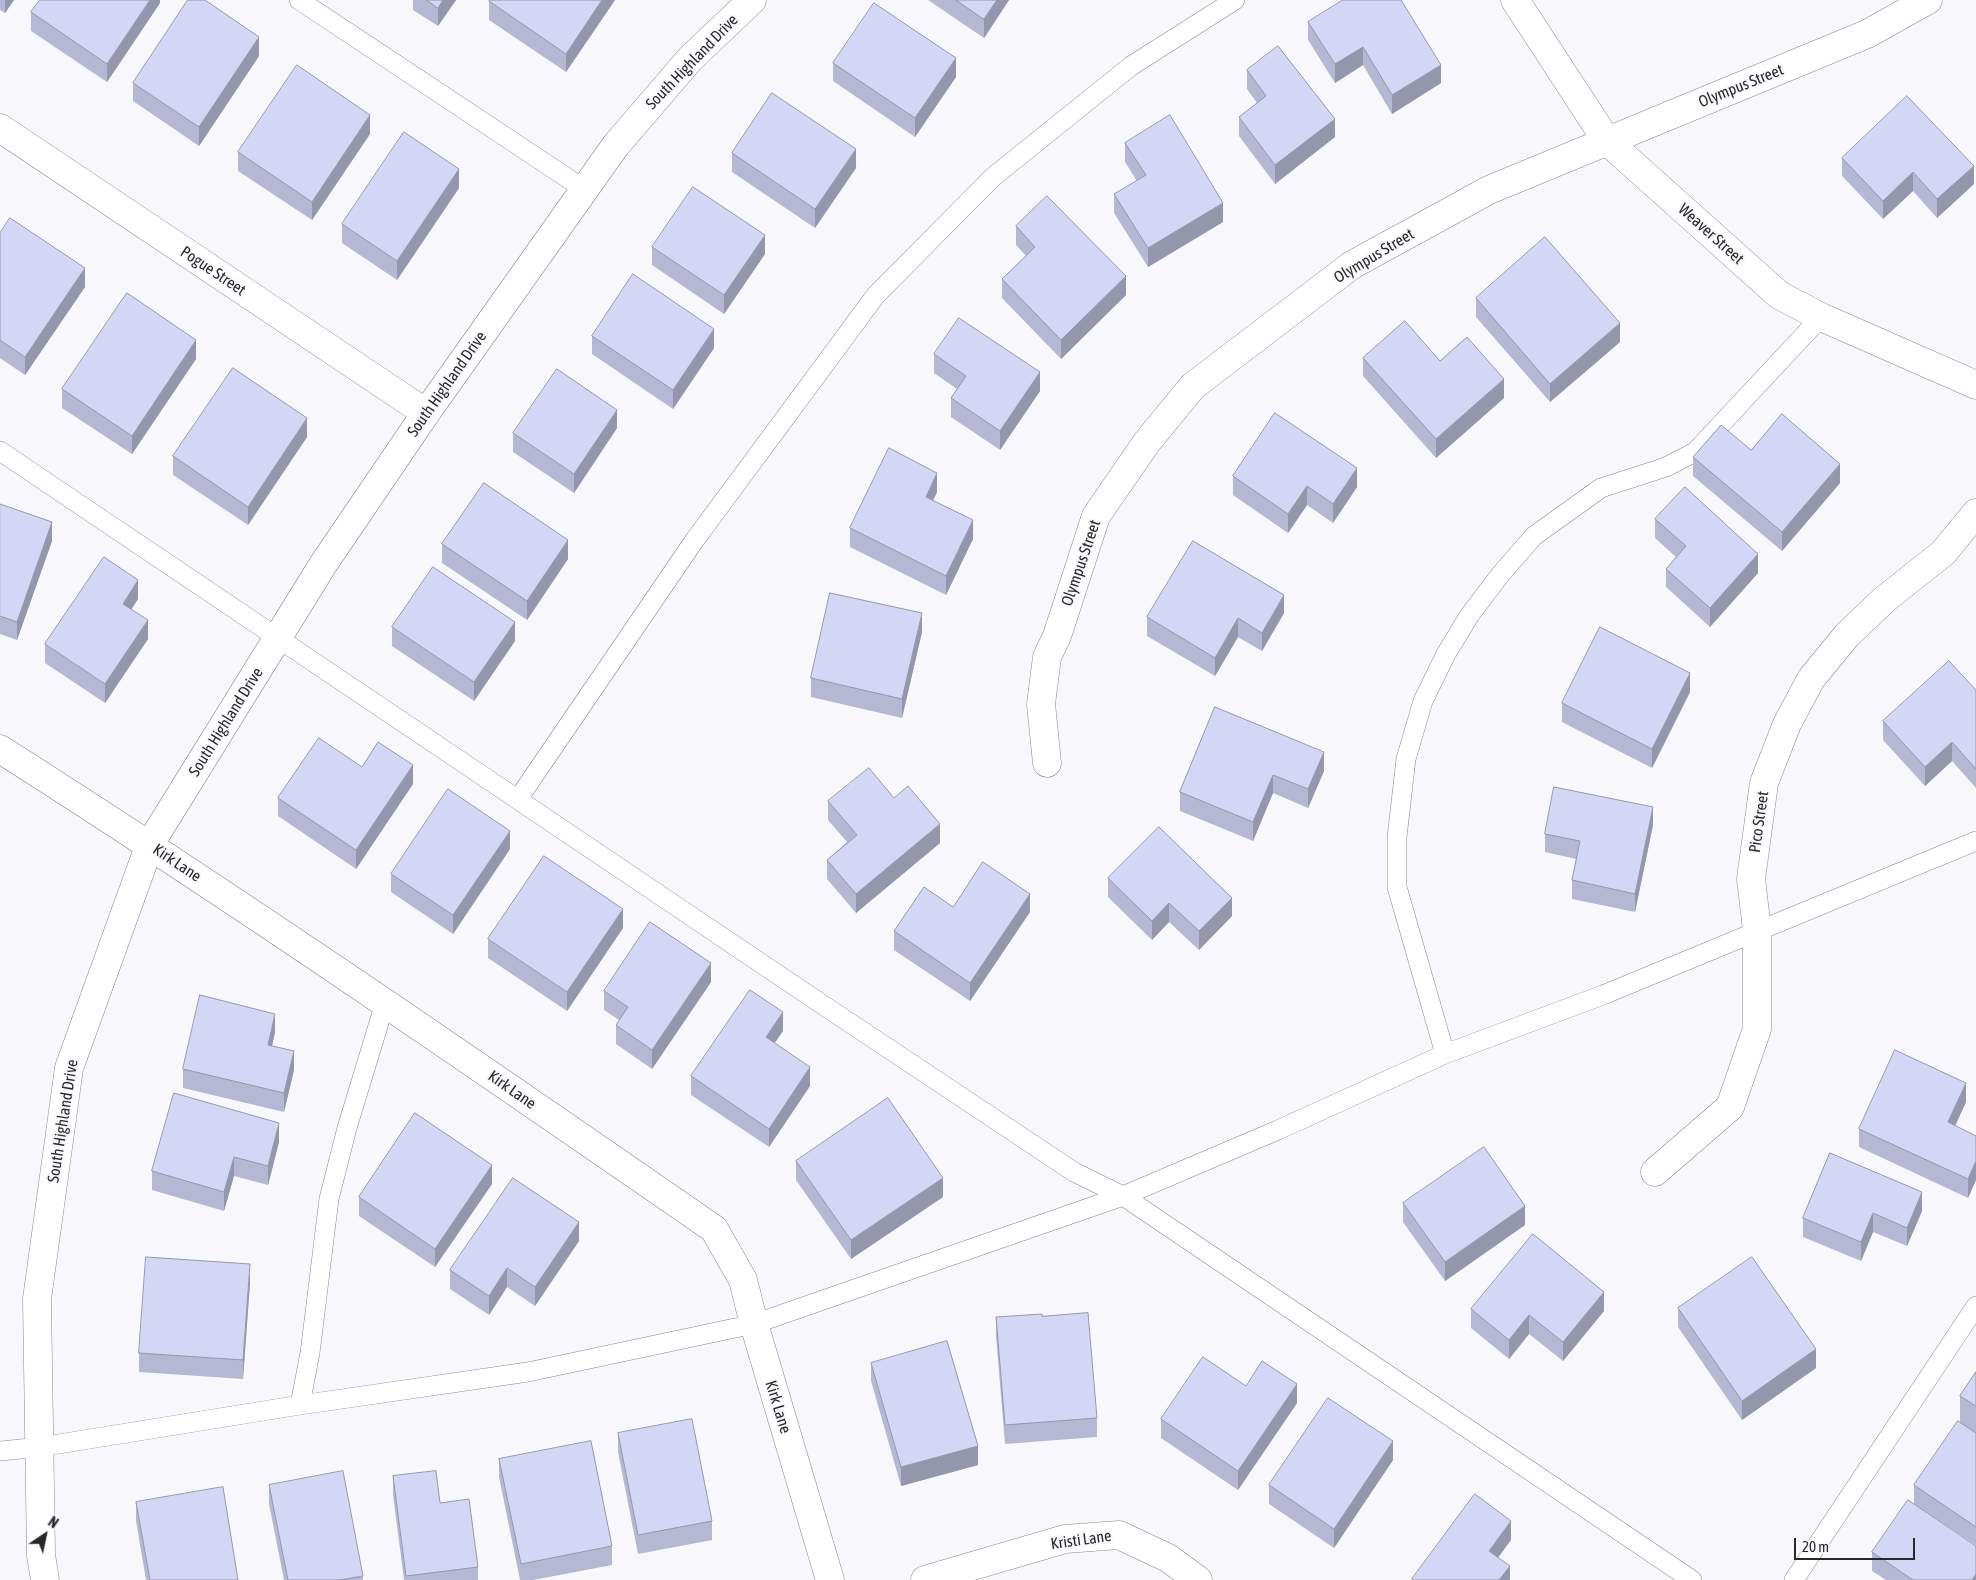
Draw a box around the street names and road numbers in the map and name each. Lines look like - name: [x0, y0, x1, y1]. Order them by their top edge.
- street label: South Highland Drive: [642, 11, 742, 113]
- street label: Olympus Street: [1696, 60, 1786, 112]
- street label: Weaver Street: [1674, 200, 1748, 268]
- street label: Olympus Street: [1331, 225, 1417, 287]
- street label: Pogue Street: [177, 242, 249, 300]
- street label: South Highland Drive: [403, 328, 491, 440]
- street label: Olympus Street: [1057, 517, 1105, 609]
- street label: South Highland Drive: [185, 664, 267, 780]
- street label: Pico Street: [1745, 790, 1773, 854]
- street label: Kirk Lane: [149, 840, 205, 886]
- street label: South Highland Drive: [44, 1058, 82, 1184]
- street label: Kirk Lane: [484, 1067, 540, 1113]
- street label: Kirk Lane: [761, 1378, 795, 1436]
- street label: Kristi Lane: [1049, 1526, 1113, 1554]

